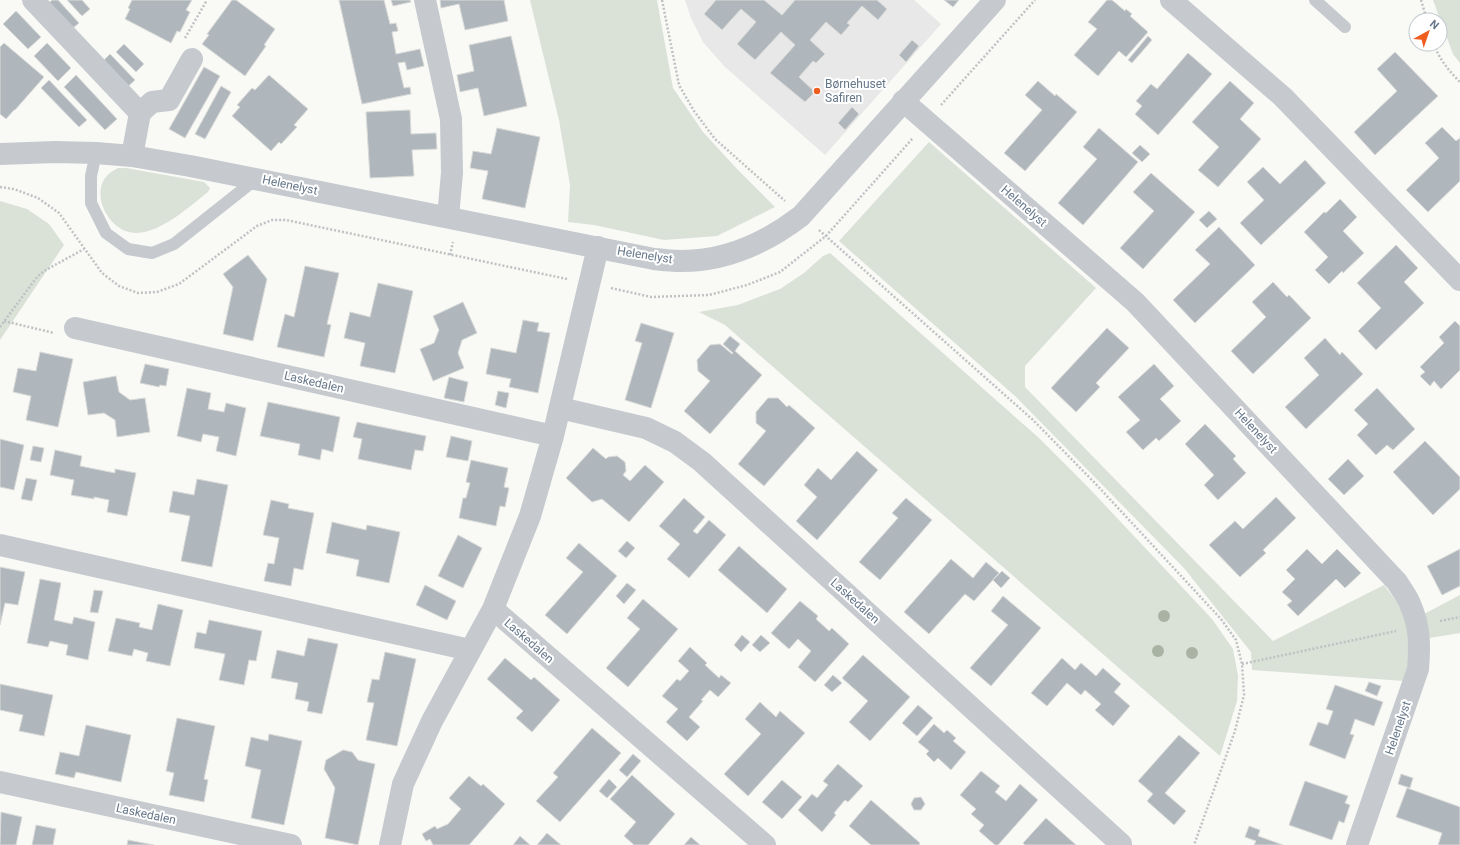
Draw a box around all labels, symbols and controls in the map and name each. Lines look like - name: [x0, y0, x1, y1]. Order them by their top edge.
- north arrow: [1408, 12, 1448, 52]
- text: N: [1427, 17, 1441, 32]
- place label: Børnehuset Safiren: [825, 77, 886, 105]
- marker: Børnehuset Safiren: [812, 86, 822, 96]
- street label: Helenelyst: [261, 172, 319, 198]
- street label: Helenelyst: [998, 182, 1050, 230]
- street label: Helenelyst: [616, 244, 674, 266]
- street label: Laskedalen: [283, 368, 345, 396]
- street label: Helenelyst: [1232, 406, 1280, 456]
- street label: Laskedalen: [828, 575, 882, 627]
- street label: Laskedalen: [501, 616, 557, 666]
- street label: Helenelyst: [1382, 699, 1414, 757]
- street label: Laskedalen: [115, 801, 177, 827]

